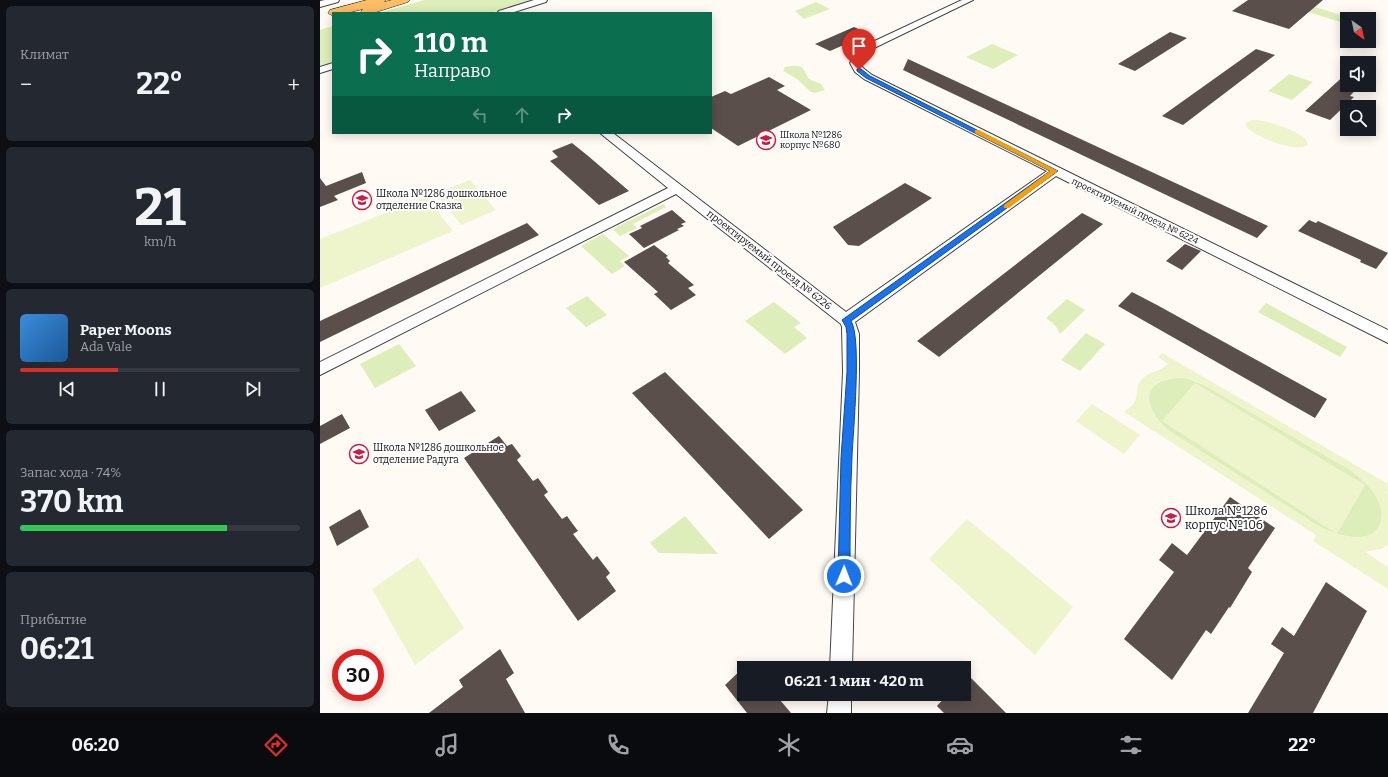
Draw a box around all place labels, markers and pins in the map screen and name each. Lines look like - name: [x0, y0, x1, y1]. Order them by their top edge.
- pin: [842, 29, 876, 70]
- school or university icon: Школа №1286 корпус №680: [755, 129, 777, 151]
- place label: Школа №1286 корпус №680: [780, 130, 842, 150]
- place label: Школа №1286 дошкольное отделение Сказка: [376, 188, 507, 212]
- school or university icon: Школа №1286 дошкольное отделение Сказка: [351, 189, 373, 211]
- place label: Школа №1286 дошкольное отделение Радуга: [373, 442, 504, 466]
- school or university icon: Школа №1286 дошкольное отделение Радуга: [348, 443, 370, 465]
- place label: Школа №1286 корпус №106: [1185, 504, 1268, 532]
- school or university icon: Школа №1286 корпус №106: [1160, 507, 1182, 529]

